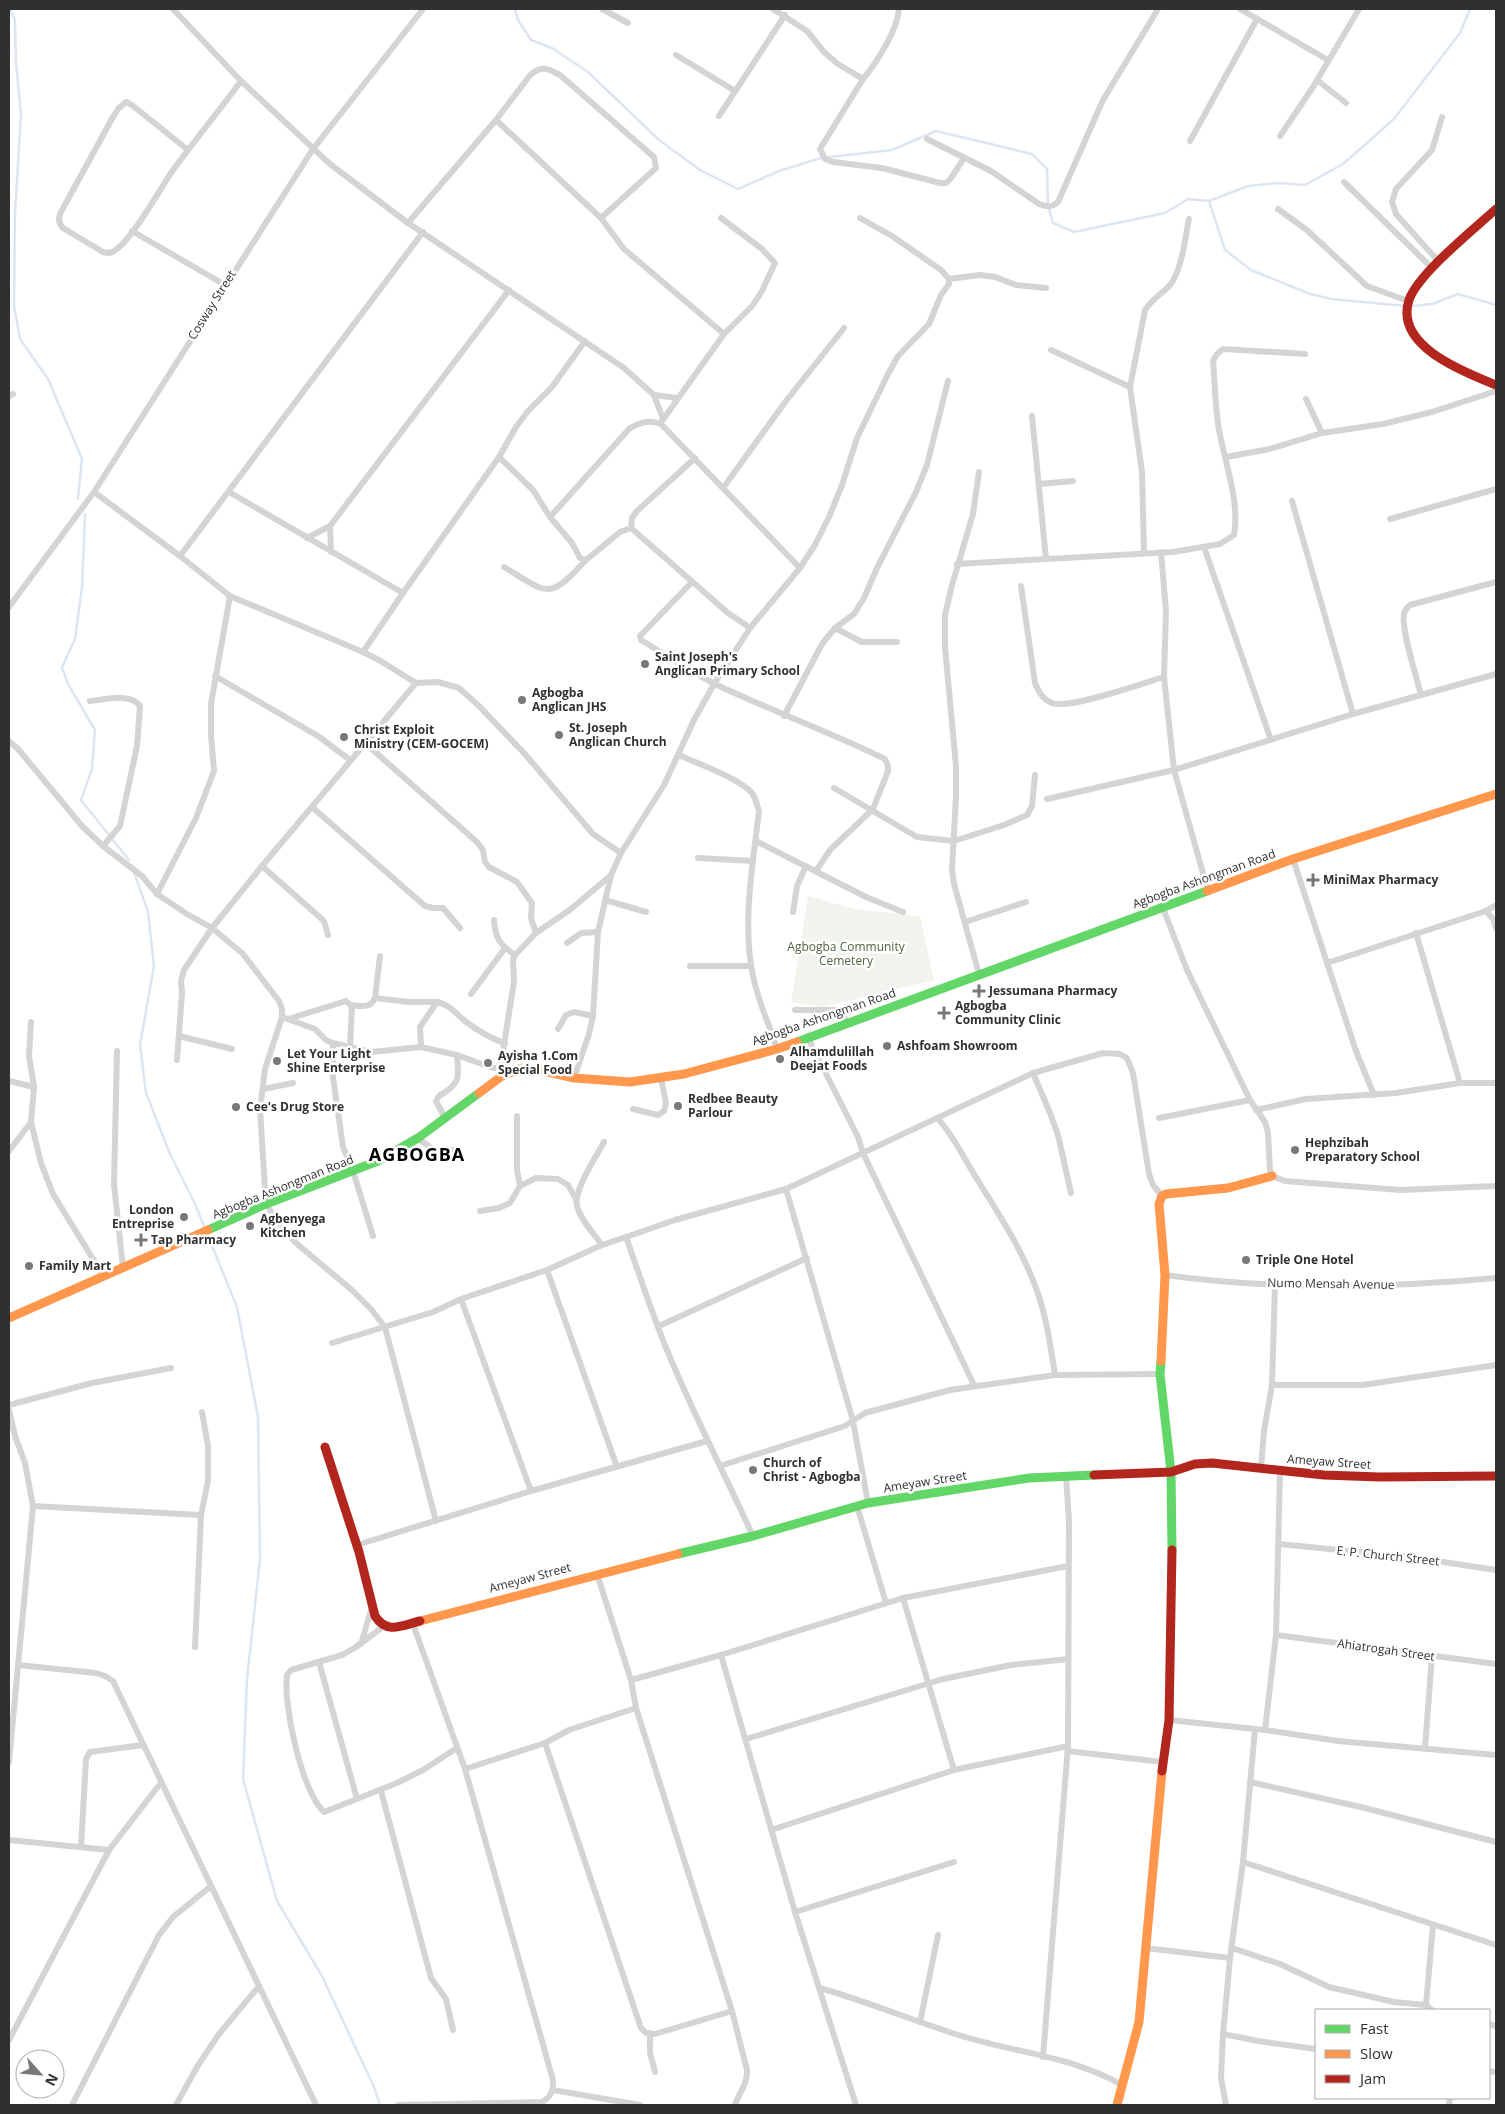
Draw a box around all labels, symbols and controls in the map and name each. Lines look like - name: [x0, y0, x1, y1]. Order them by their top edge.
- street label: Cosway Street: [183, 267, 240, 343]
- place label: Saint Joseph's Anglican Primary School: [655, 648, 800, 679]
- marker: Saint Joseph's Anglican Primary School: [639, 658, 651, 670]
- place label: Agbogba Anglican JHS: [532, 684, 607, 715]
- marker: Agbogba Anglican JHS: [516, 694, 528, 706]
- place label: St. Joseph Anglican Church: [569, 719, 667, 750]
- place label: Christ Exploit Ministry (CEM-GOCEM): [354, 721, 489, 752]
- marker: St. Joseph Anglican Church: [553, 729, 565, 741]
- marker: Christ Exploit Ministry (CEM-GOCEM): [338, 731, 350, 743]
- street label: Agbogba Ashongman Road: [1130, 845, 1278, 912]
- place label: MiniMax Pharmacy: [1323, 871, 1438, 888]
- marker: MiniMax Pharmacy: [1307, 874, 1319, 886]
- park label: Agbogba Community Cemetery: [787, 938, 906, 969]
- place label: Jessumana Pharmacy: [988, 982, 1117, 999]
- street label: Agbogba Ashongman Road: [750, 984, 898, 1049]
- marker: Jessumana Pharmacy: [973, 985, 985, 997]
- place label: Agbogba Community Clinic: [955, 997, 1061, 1028]
- marker: Agbogba Community Clinic: [937, 1006, 951, 1020]
- place label: Ashfoam Showroom: [897, 1037, 1018, 1054]
- marker: Ashfoam Showroom: [881, 1040, 893, 1052]
- place label: Alhamdulillah Deejat Foods: [790, 1043, 874, 1074]
- place label: Let Your Light Shine Enterprise: [287, 1045, 385, 1076]
- place label: Ayisha 1.Com Special Food: [498, 1047, 578, 1078]
- marker: Alhamdulillah Deejat Foods: [774, 1053, 786, 1065]
- marker: Let Your Light Shine Enterprise: [271, 1055, 283, 1067]
- marker: Ayisha 1.Com Special Food: [482, 1057, 494, 1069]
- place label: Redbee Beauty Parlour: [688, 1090, 778, 1121]
- place label: Cee's Drug Store: [246, 1098, 344, 1115]
- marker: Redbee Beauty Parlour: [672, 1100, 684, 1112]
- marker: Cee's Drug Store: [230, 1101, 242, 1113]
- place label: Hephzibah Preparatory School: [1305, 1134, 1420, 1165]
- district label: AGBOGBA: [369, 1142, 465, 1166]
- marker: Hephzibah Preparatory School: [1289, 1144, 1301, 1156]
- street label: Agbogba Ashongman Road: [210, 1150, 356, 1223]
- place label: London Entreprise: [112, 1201, 174, 1232]
- place label: Agbenyega Kitchen: [260, 1210, 326, 1241]
- marker: London Entreprise: [178, 1211, 190, 1223]
- marker: Agbenyega Kitchen: [244, 1220, 256, 1232]
- place label: Tap Pharmacy: [151, 1231, 236, 1248]
- marker: Tap Pharmacy: [135, 1234, 147, 1246]
- place label: Triple One Hotel: [1256, 1251, 1354, 1268]
- marker: Triple One Hotel: [1240, 1254, 1252, 1266]
- place label: Family Mart: [39, 1257, 111, 1274]
- marker: Family Mart: [23, 1260, 35, 1272]
- street label: Numo Mensah Avenue: [1267, 1274, 1395, 1293]
- street label: Ameyaw Street: [1287, 1450, 1372, 1473]
- place label: Church of Christ - Agbogba: [763, 1454, 861, 1485]
- marker: Church of Christ - Agbogba: [747, 1464, 759, 1476]
- street label: Ameyaw Street: [882, 1467, 968, 1496]
- street label: E. P. Church Street: [1336, 1542, 1440, 1569]
- street label: Ameyaw Street: [487, 1558, 573, 1597]
- street label: Ahiatrogah Street: [1336, 1634, 1436, 1665]
- legend: [1315, 2009, 1490, 2099]
- text: Fast: [1360, 2018, 1389, 2038]
- text: Slow: [1360, 2043, 1393, 2063]
- north arrow: [15, 2049, 65, 2099]
- text: Jam: [1358, 2068, 1386, 2088]
- text: N: [41, 2071, 63, 2090]

